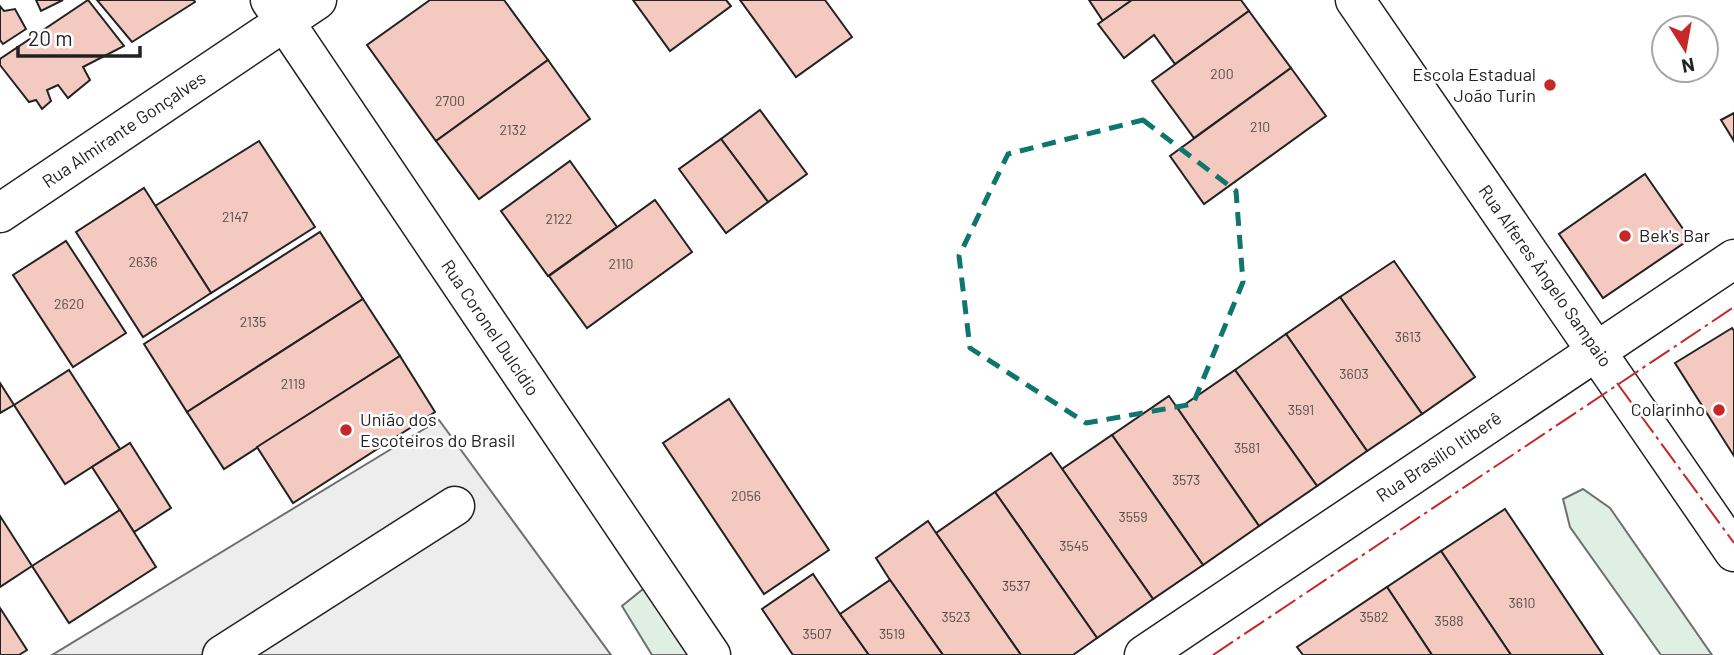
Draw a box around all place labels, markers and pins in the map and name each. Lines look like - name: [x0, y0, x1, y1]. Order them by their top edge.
- place label: Escola Estadual João Turin: [1412, 63, 1536, 106]
- marker: Escola Estadual João Turin: [1542, 77, 1558, 93]
- place label: Bek's Bar: [1639, 224, 1710, 246]
- marker: Bek's Bar: [1617, 228, 1633, 244]
- place label: Colarinho: [1631, 398, 1705, 420]
- marker: Colarinho: [1711, 402, 1727, 418]
- place label: União dos Escoteiros do Brasil: [360, 408, 515, 451]
- marker: União dos Escoteiros do Brasil: [338, 422, 354, 438]

